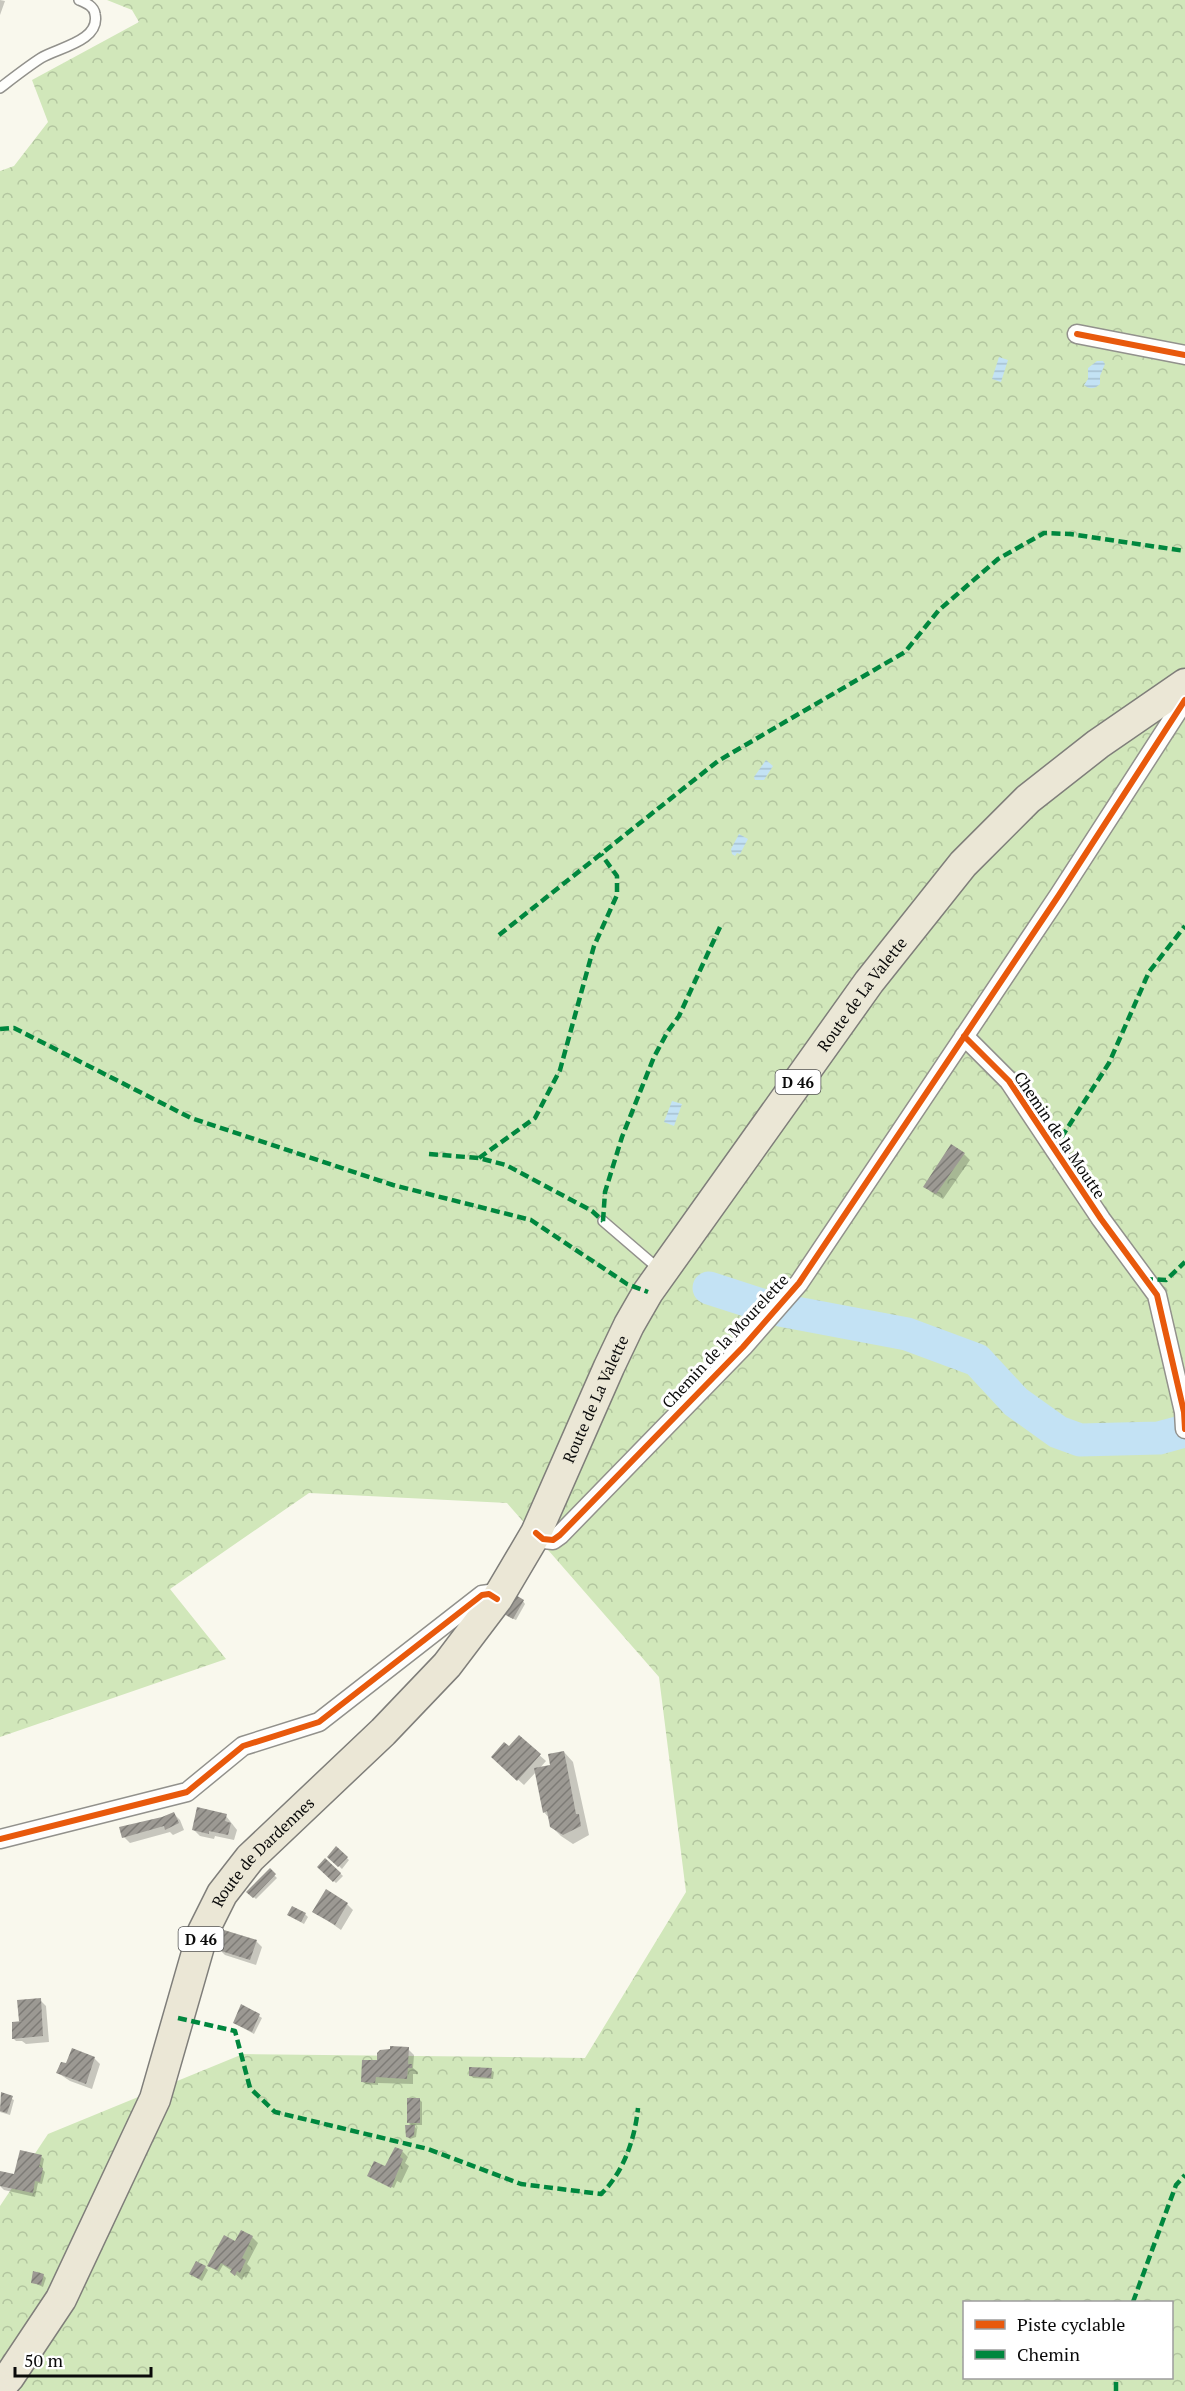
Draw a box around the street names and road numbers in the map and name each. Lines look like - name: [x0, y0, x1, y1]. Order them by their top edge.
- street label: Route de La Valette: [812, 932, 912, 1056]
- street label: Chemin de la Moutte: [1009, 1067, 1111, 1203]
- road number: D 46: [776, 1070, 820, 1094]
- street label: Chemin de la Mourelette: [657, 1269, 793, 1413]
- street label: Route de La Valette: [557, 1332, 634, 1466]
- street label: Route de Dardennes: [206, 1792, 319, 1911]
- road number: D 46: [178, 1927, 224, 1951]

